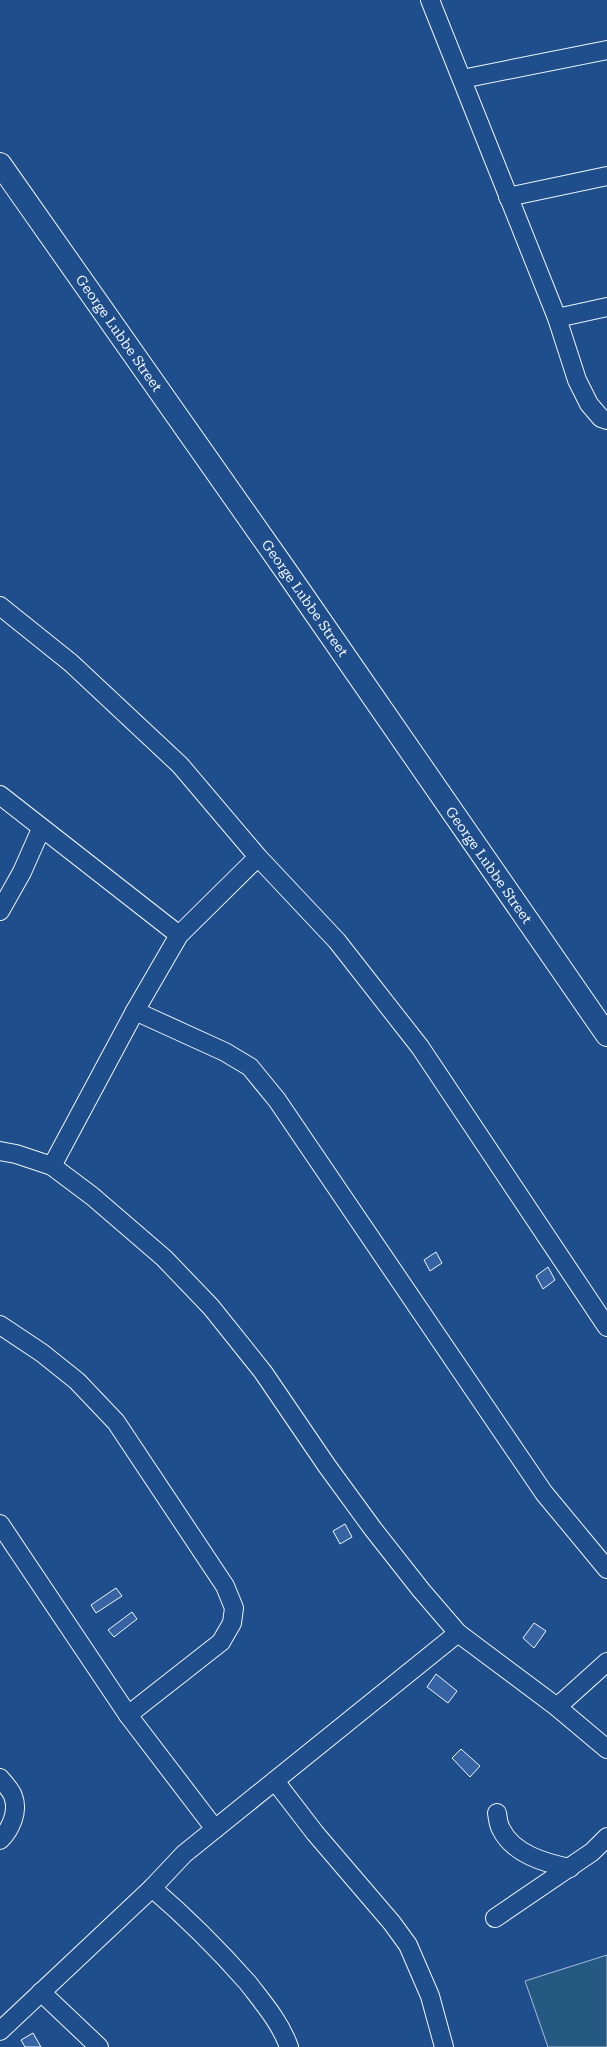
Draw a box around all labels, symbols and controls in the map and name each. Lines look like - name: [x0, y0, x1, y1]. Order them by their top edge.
- street label: George Lubbe Street: [73, 272, 165, 394]
- street label: George Lubbe Street: [259, 537, 351, 659]
- street label: George Lubbe Street: [443, 804, 535, 926]

